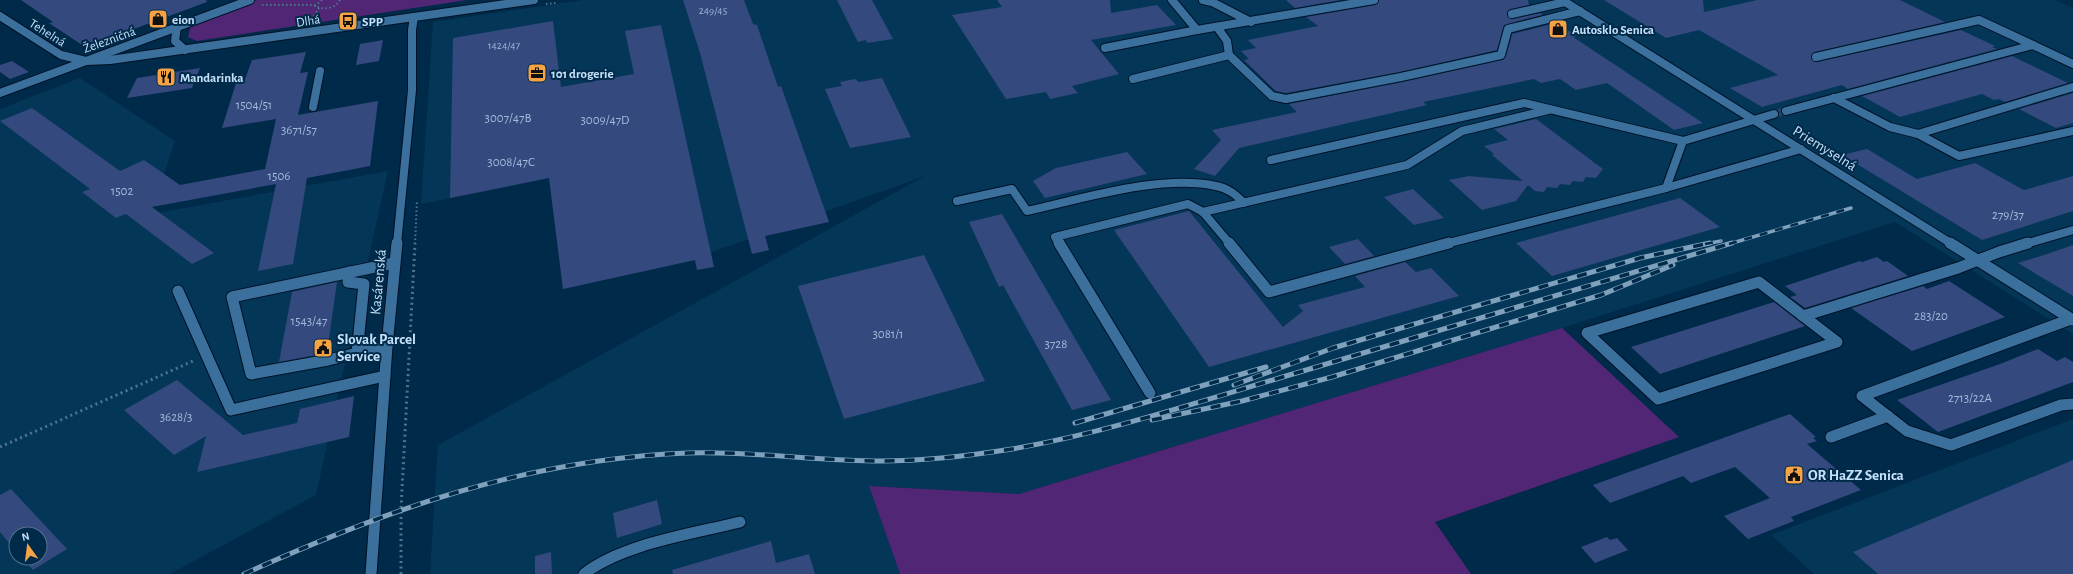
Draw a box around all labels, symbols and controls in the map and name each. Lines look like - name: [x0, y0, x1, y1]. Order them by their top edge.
- house number: 249/45: [699, 5, 728, 16]
- shop icon: eion: [147, 8, 169, 30]
- bus stop icon: SPP: [337, 10, 359, 32]
- street label: Dlhá: [295, 13, 321, 30]
- place label: eion: [172, 14, 195, 27]
- place label: SPP: [362, 16, 383, 29]
- street label: Tehelná: [27, 17, 68, 49]
- shop icon: Autosklo Senica: [1547, 18, 1569, 40]
- street label: Železničná: [81, 24, 137, 56]
- place label: Autosklo Senica: [1572, 24, 1654, 37]
- house number: 1424/47: [488, 40, 521, 51]
- office icon: 101 drogerie: [526, 62, 548, 84]
- restaurant icon: Mandarinka: [155, 66, 177, 88]
- place label: 101 drogerie: [551, 68, 614, 81]
- place label: Mandarinka: [180, 72, 244, 85]
- house number: 1504/51: [236, 99, 272, 112]
- house number: 3007/47B: [485, 112, 531, 125]
- house number: 3009/47D: [581, 114, 630, 127]
- street label: Priemyselná: [1790, 123, 1859, 174]
- house number: 3671/57: [281, 124, 318, 137]
- house number: 3008/47C: [487, 156, 535, 169]
- house number: 1506: [268, 170, 290, 183]
- house number: 1502: [111, 185, 133, 198]
- house number: 279/37: [1992, 209, 2025, 222]
- street label: Kasárenská: [368, 249, 389, 315]
- house number: 283/20: [1914, 310, 1948, 323]
- house number: 1543/47: [291, 315, 328, 328]
- house number: 3081/1: [872, 328, 904, 341]
- place label: Slovak Parcel Service: [337, 332, 416, 364]
- public building icon: Slovak Parcel Service: [312, 337, 334, 359]
- house number: 3728: [1045, 338, 1067, 351]
- house number: 2713/22A: [1948, 392, 1993, 405]
- house number: 3628/3: [160, 411, 192, 424]
- public building icon: OR HaZZ Senica: [1783, 464, 1805, 486]
- place label: OR HaZZ Senica: [1808, 468, 1904, 483]
- north arrow: [8, 526, 48, 566]
- text: N: [21, 531, 31, 543]

